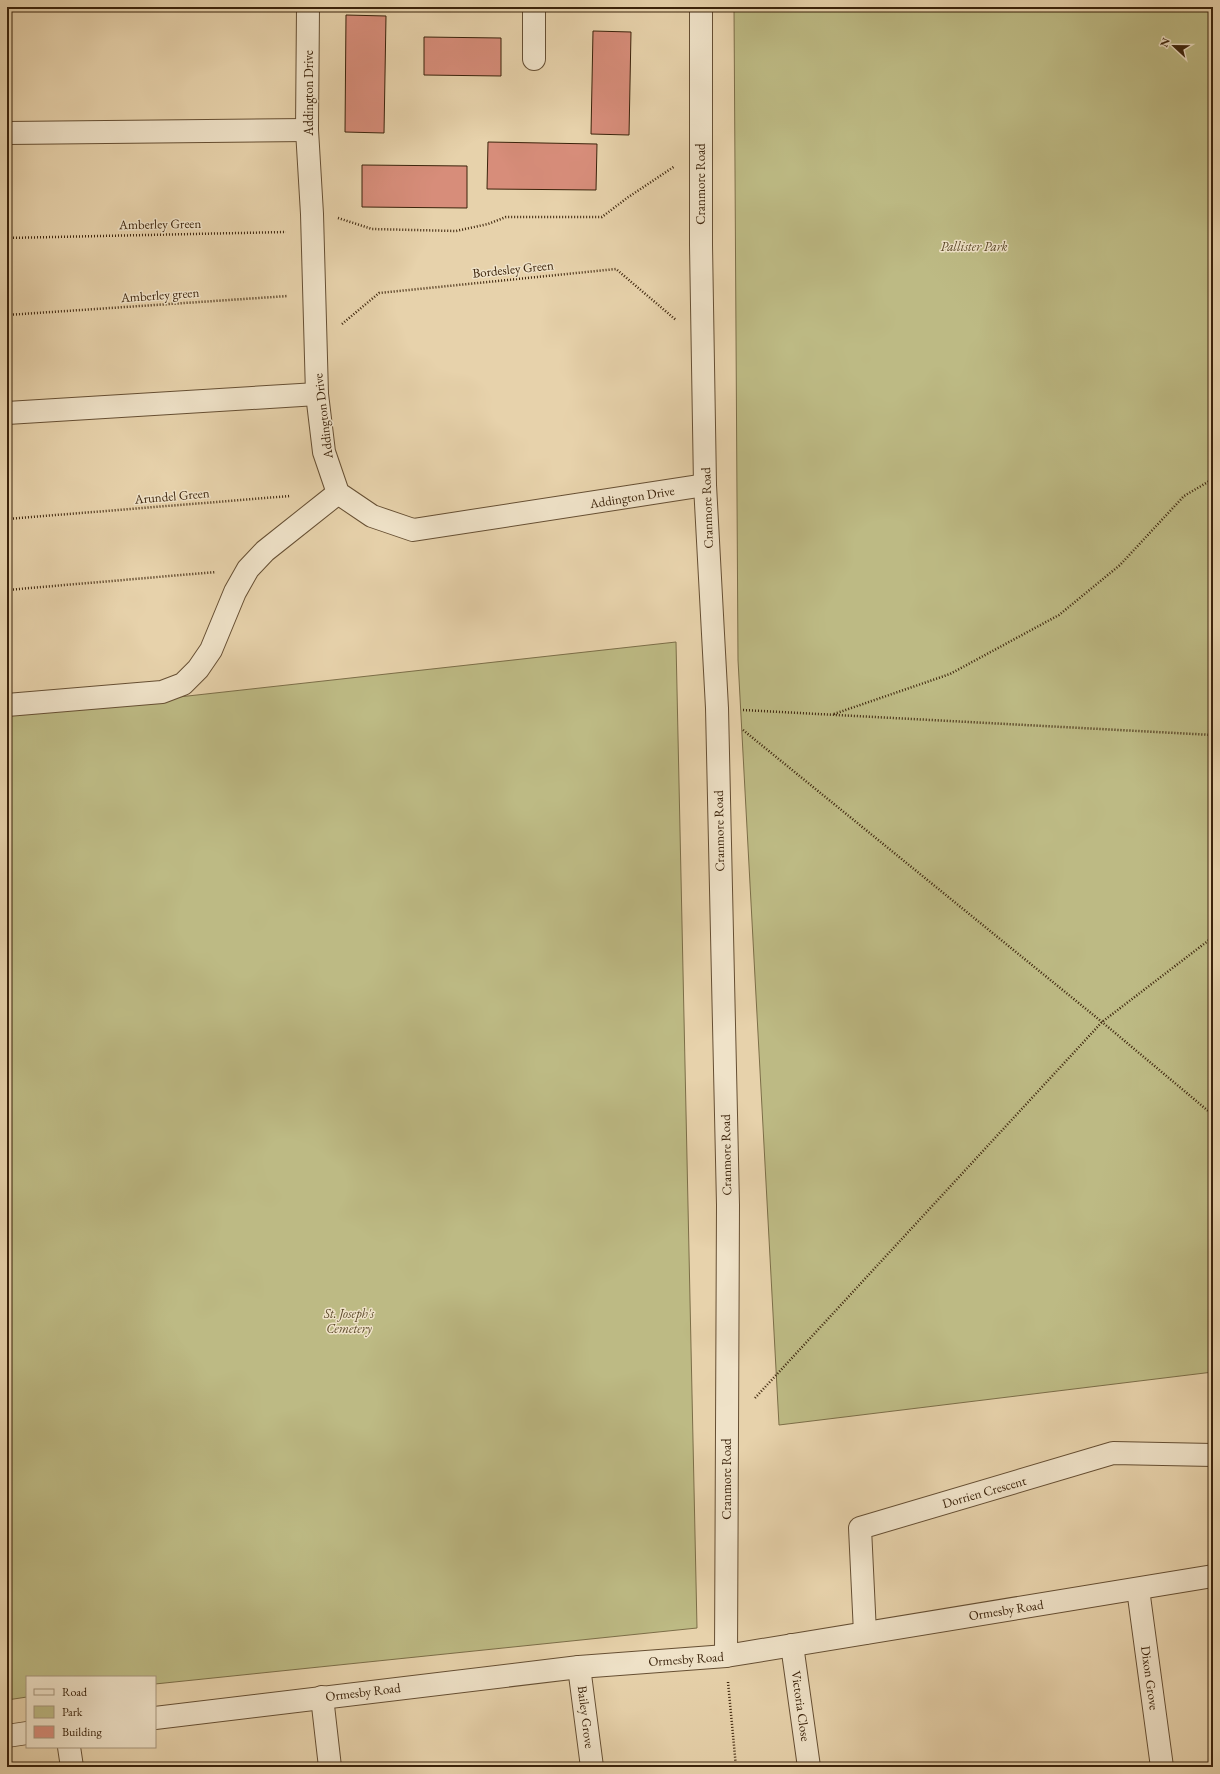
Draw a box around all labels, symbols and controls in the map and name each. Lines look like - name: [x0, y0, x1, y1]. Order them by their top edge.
- north arrow: [1154, 26, 1194, 66]
- text: N: [1157, 35, 1173, 49]
- street label: Addington Drive: [300, 50, 317, 137]
- street label: Cranmore Road: [692, 143, 709, 225]
- street label: Amberley Green: [118, 215, 201, 233]
- park label: Pallister Park: [940, 238, 1008, 255]
- street label: Bordesley Green: [472, 256, 555, 282]
- street label: Amberley green: [119, 284, 200, 306]
- street label: Addington Drive: [309, 372, 337, 461]
- street label: Cranmore Road: [697, 467, 717, 549]
- street label: Addington Drive: [587, 482, 676, 512]
- street label: Arundel Green: [133, 484, 210, 508]
- street label: Cranmore Road: [710, 790, 728, 872]
- street label: Cranmore Road: [717, 1114, 735, 1196]
- park label: St. Joseph's Cemetery: [323, 1305, 374, 1337]
- street label: Cranmore Road: [718, 1438, 735, 1520]
- street label: Dorrien Crescent: [940, 1472, 1028, 1512]
- street label: Ormesby Road: [967, 1596, 1045, 1624]
- street label: Dixon Grove: [1137, 1645, 1163, 1711]
- street label: Ormesby Road: [648, 1648, 725, 1670]
- street label: Victoria Close: [788, 1670, 814, 1742]
- legend: [26, 1676, 156, 1748]
- street label: Ormesby Road: [324, 1679, 402, 1705]
- text: Road: [62, 1684, 88, 1700]
- street label: Bailey Grove: [574, 1685, 598, 1749]
- text: Park: [62, 1704, 83, 1720]
- text: Building: [62, 1724, 103, 1740]

